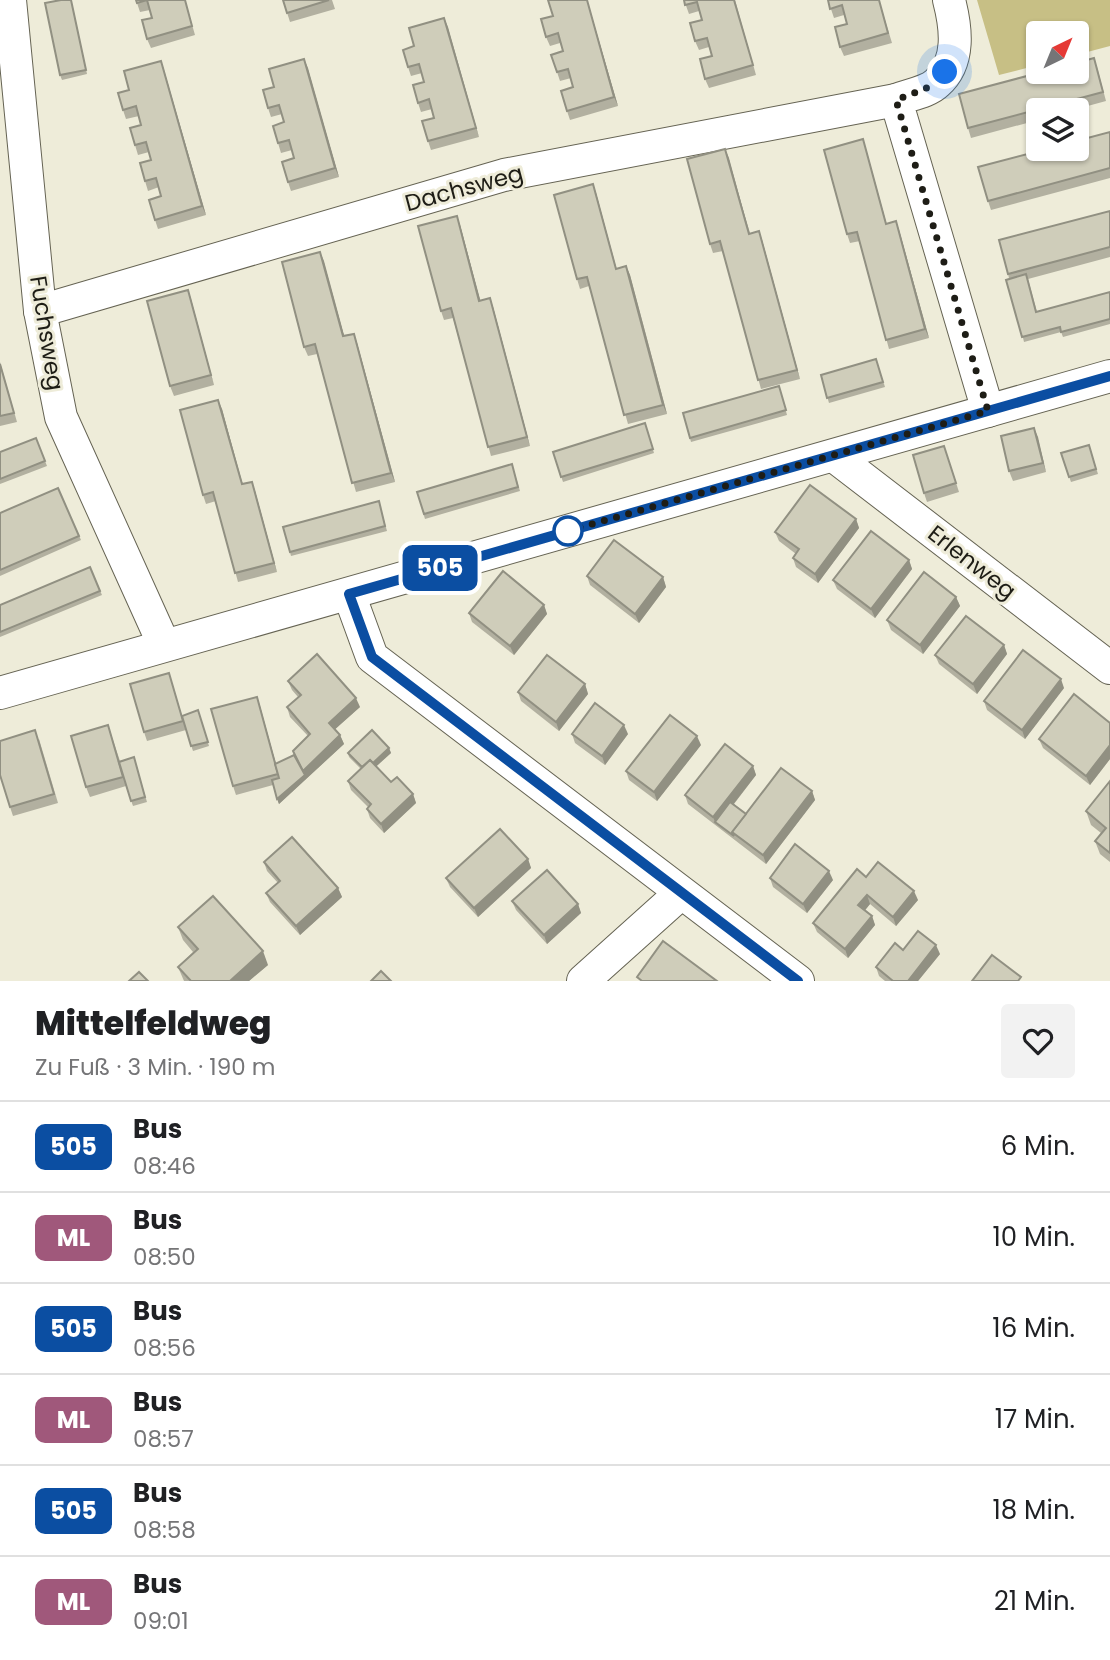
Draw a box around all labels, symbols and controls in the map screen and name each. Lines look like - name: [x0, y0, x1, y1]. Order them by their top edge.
- north arrow: [1026, 21, 1088, 84]
- map controls: [1026, 21, 1089, 161]
- your location: [927, 54, 962, 89]
- button: layers: [1026, 98, 1089, 161]
- street label: Dachsweg: [401, 157, 527, 219]
- street label: Fuchsweg: [22, 273, 72, 393]
- unlabelled marker: [553, 516, 583, 546]
- street label: Erlenweg: [921, 517, 1023, 607]
- line badge: 505: [400, 545, 480, 591]
- text: 505: [417, 551, 463, 584]
- text: Mittelfeldweg: [35, 1000, 272, 1047]
- button: heart: [1001, 1004, 1075, 1078]
- text: Zu Fuß · 3 Min. · 190 m: [35, 1051, 275, 1083]
- text: Bus: [133, 1111, 182, 1147]
- text: 6 Min.: [1001, 1128, 1075, 1164]
- text: 505: [50, 1130, 97, 1163]
- text: 08:46: [133, 1150, 196, 1182]
- text: Bus: [133, 1202, 182, 1238]
- text: 10 Min.: [993, 1219, 1075, 1255]
- text: ML: [57, 1221, 90, 1254]
- text: 08:50: [133, 1241, 196, 1273]
- text: Bus: [133, 1293, 182, 1329]
- text: 16 Min.: [992, 1310, 1075, 1346]
- text: 505: [50, 1312, 97, 1345]
- text: 08:56: [133, 1332, 196, 1364]
- text: Bus: [133, 1384, 182, 1420]
- text: 17 Min.: [995, 1401, 1075, 1437]
- text: ML: [57, 1403, 90, 1436]
- text: 08:57: [133, 1423, 194, 1455]
- text: Bus: [133, 1475, 182, 1511]
- text: 18 Min.: [992, 1492, 1075, 1528]
- text: 505: [50, 1494, 97, 1527]
- text: 08:58: [133, 1514, 196, 1546]
- text: Bus: [133, 1566, 182, 1602]
- text: 21 Min.: [994, 1583, 1075, 1619]
- text: ML: [57, 1585, 90, 1618]
- text: 09:01: [133, 1605, 189, 1637]

